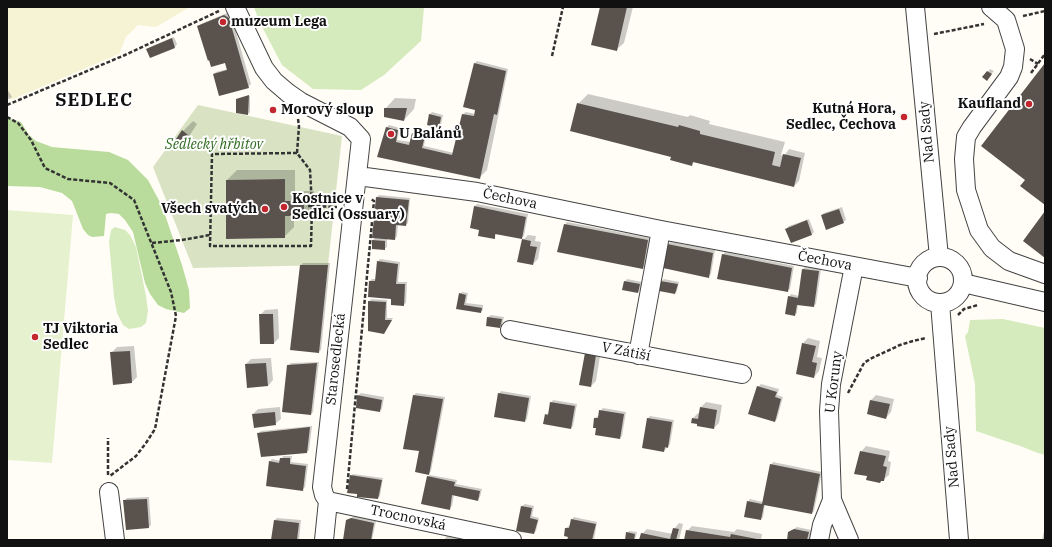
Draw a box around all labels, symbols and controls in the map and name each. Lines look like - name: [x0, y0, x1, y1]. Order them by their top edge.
- place label: muzeum Lega: [231, 14, 327, 30]
- marker: muzeum Lega: [218, 17, 228, 27]
- district label: SEDLEC: [55, 90, 133, 112]
- place label: Kaufland: [958, 96, 1021, 112]
- marker: Kaufland: [1024, 99, 1034, 109]
- street label: Nad Sady: [916, 100, 938, 164]
- place label: Kutná Hora, Sedlec, Čechova: [786, 101, 896, 134]
- place label: Morový sloup: [281, 102, 374, 118]
- marker: Morový sloup: [268, 105, 278, 115]
- marker: Kutná Hora, Sedlec, Čechova: [899, 112, 909, 122]
- place label: U Balánů: [399, 126, 462, 142]
- marker: U Balánů: [386, 129, 396, 139]
- park label: Sedlecký hřbitov: [165, 137, 263, 153]
- street label: Čechova: [481, 185, 539, 213]
- place label: Kostnice v Sedlci (Ossuary): [292, 191, 405, 224]
- place label: Všech svatých: [161, 201, 257, 217]
- marker: Kostnice v Sedlci (Ossuary): [279, 202, 289, 212]
- marker: Všech svatých: [260, 204, 270, 214]
- street label: Čechova: [796, 247, 854, 275]
- street label: Starosedlecká: [323, 312, 349, 406]
- place label: TJ Viktoria Sedlec: [43, 321, 118, 354]
- marker: TJ Viktoria Sedlec: [30, 332, 40, 342]
- street label: V Zátiší: [600, 339, 652, 365]
- street label: U Koruny: [822, 350, 846, 414]
- street label: Nad Sady: [941, 425, 963, 489]
- street label: Trocnovská: [368, 502, 448, 534]

